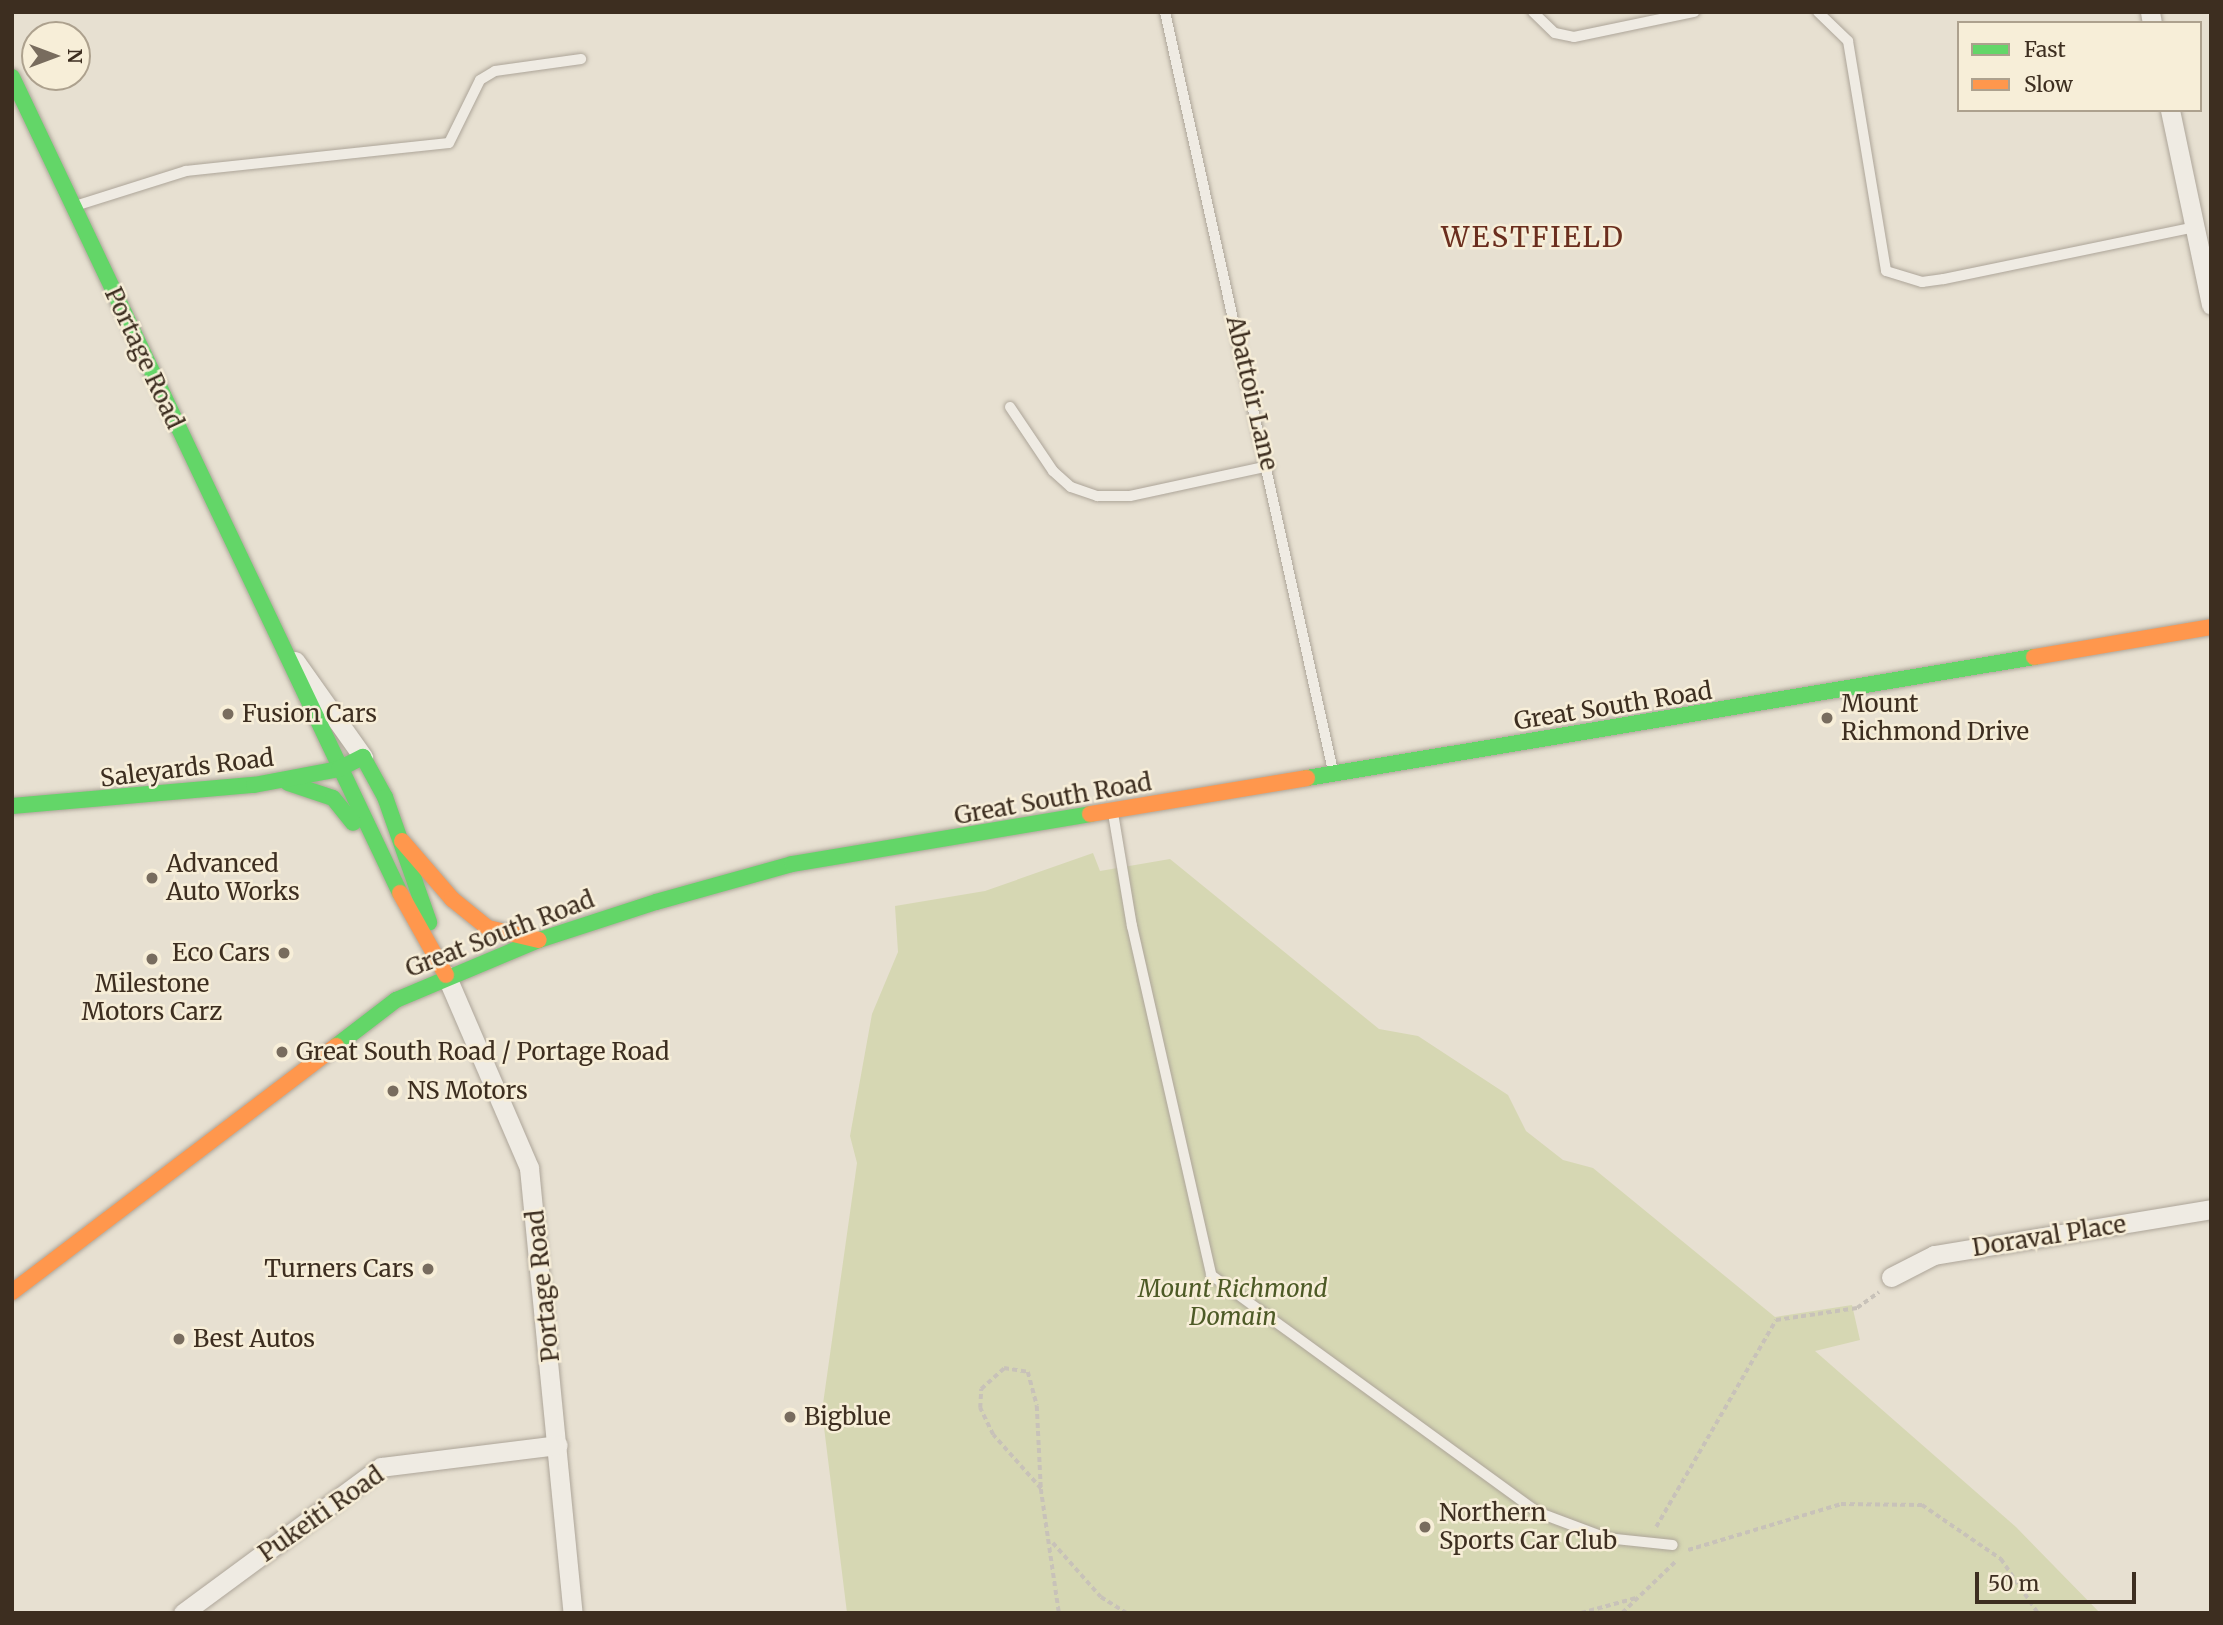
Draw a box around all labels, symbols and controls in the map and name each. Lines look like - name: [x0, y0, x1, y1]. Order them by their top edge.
- north arrow: [21, 21, 91, 91]
- legend: [1957, 21, 2202, 112]
- text: Fast: [2024, 36, 2066, 63]
- text: N: [63, 48, 87, 64]
- text: Slow: [2024, 71, 2073, 98]
- district label: WESTFIELD: [1442, 220, 1624, 254]
- street label: Portage Road: [99, 283, 189, 433]
- street label: Abattoir Lane: [1220, 313, 1284, 473]
- street label: Great South Road: [1512, 676, 1714, 736]
- place label: Mount Richmond Drive: [1841, 690, 2029, 746]
- place label: Fusion Cars: [242, 700, 377, 728]
- marker: Fusion Cars: [220, 706, 236, 722]
- marker: Mount Richmond Drive: [1819, 710, 1835, 726]
- street label: Saleyards Road: [99, 743, 275, 793]
- street label: Great South Road: [952, 767, 1154, 831]
- place label: Advanced Auto Works: [166, 850, 300, 906]
- marker: Advanced Auto Works: [144, 870, 160, 886]
- street label: Great South Road: [402, 885, 598, 983]
- place label: Eco Cars: [172, 939, 270, 967]
- marker: Eco Cars: [276, 945, 292, 961]
- marker: Milestone Motors Carz: [144, 951, 160, 967]
- place label: Milestone Motors Carz: [82, 970, 222, 1026]
- place label: Great South Road / Portage Road: [296, 1038, 669, 1066]
- marker: Great South Road / Portage Road: [274, 1044, 290, 1060]
- place label: NS Motors: [407, 1077, 528, 1105]
- marker: NS Motors: [385, 1083, 401, 1099]
- street label: Portage Road: [521, 1208, 565, 1364]
- street label: Doraval Place: [1970, 1210, 2128, 1262]
- place label: Turners Cars: [264, 1255, 414, 1283]
- marker: Turners Cars: [420, 1261, 436, 1277]
- park label: Mount Richmond Domain: [1138, 1275, 1328, 1331]
- place label: Best Autos: [193, 1325, 315, 1353]
- marker: Best Autos: [171, 1331, 187, 1347]
- place label: Bigblue: [804, 1403, 891, 1431]
- marker: Bigblue: [782, 1409, 798, 1425]
- street label: Pukeiti Road: [253, 1460, 389, 1568]
- place label: Northern Sports Car Club: [1439, 1499, 1617, 1555]
- marker: Northern Sports Car Club: [1417, 1519, 1433, 1535]
- scale bar: [1978, 1558, 2139, 1602]
- text: 50 m: [1988, 1570, 2039, 1597]

